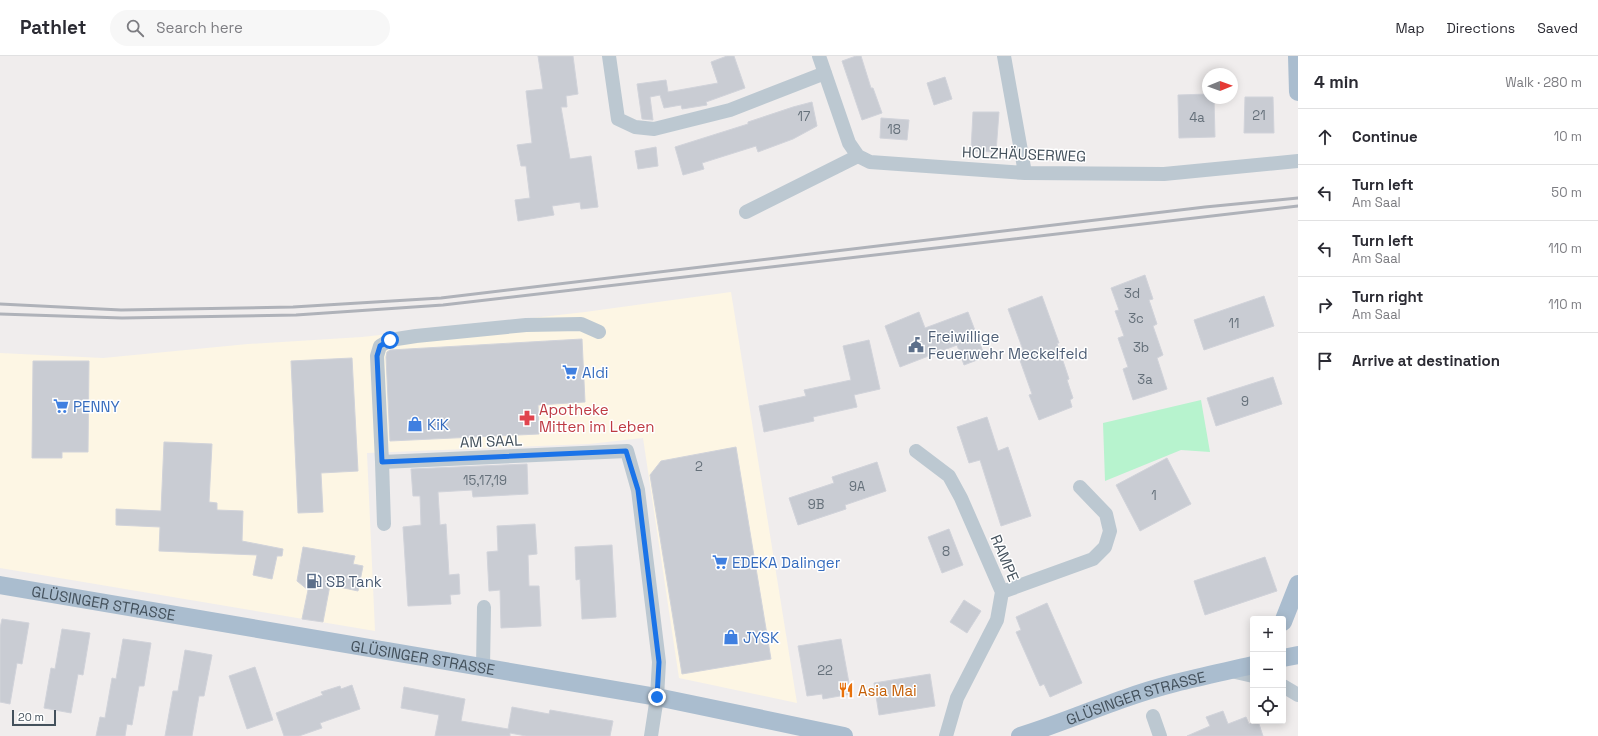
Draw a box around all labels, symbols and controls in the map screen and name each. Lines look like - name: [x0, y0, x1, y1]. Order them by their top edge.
- search box: [110, 10, 390, 46]
- text: Pathlet: [20, 15, 86, 40]
- icon: search: [124, 17, 146, 39]
- text: Search here: [156, 18, 243, 37]
- text: Map: [1395, 19, 1425, 37]
- text: Directions: [1447, 19, 1515, 37]
- text: Saved: [1537, 19, 1578, 37]
- north arrow: [1202, 68, 1238, 104]
- text: 4 min: [1314, 71, 1359, 93]
- text: Walk · 280 m: [1505, 74, 1582, 91]
- house number: 21: [1252, 107, 1266, 124]
- house number: 17: [798, 108, 810, 125]
- house number: 4a: [1189, 109, 1205, 126]
- house number: 18: [887, 121, 901, 138]
- icon: ahead: [1314, 126, 1336, 148]
- text: Continue: [1352, 127, 1418, 146]
- text: 10 m: [1554, 128, 1582, 145]
- street label: HOLZHÄUSERWEG: [962, 142, 1086, 166]
- text: Turn left: [1352, 175, 1414, 194]
- icon: left: [1314, 182, 1336, 204]
- text: 50 m: [1551, 184, 1582, 201]
- text: Am Saal: [1352, 194, 1401, 211]
- text: Turn left: [1352, 231, 1414, 250]
- icon: left: [1314, 238, 1336, 260]
- text: 110 m: [1548, 240, 1582, 257]
- text: Am Saal: [1352, 250, 1401, 267]
- house number: 3d: [1124, 285, 1140, 302]
- text: Turn right: [1352, 287, 1423, 306]
- icon: right: [1314, 294, 1336, 316]
- text: 110 m: [1548, 296, 1582, 313]
- text: Am Saal: [1352, 306, 1401, 323]
- house number: 3c: [1128, 310, 1144, 327]
- house number: 11: [1229, 315, 1239, 332]
- place label: Freiwillige Feuerwehr Meckelfeld: [928, 327, 1088, 363]
- route start: [381, 331, 399, 349]
- public building icon: Freiwillige Feuerwehr Meckelfeld: [907, 336, 925, 354]
- house number: 3b: [1133, 339, 1149, 356]
- icon: arrive: [1314, 350, 1336, 372]
- text: Arrive at destination: [1352, 351, 1500, 370]
- supermarket icon: Aldi: [561, 363, 579, 381]
- place label: Aldi: [582, 363, 608, 382]
- house number: 3a: [1137, 371, 1153, 388]
- house number: 9: [1241, 393, 1249, 410]
- supermarket icon: PENNY: [52, 397, 70, 415]
- place label: PENNY: [73, 397, 120, 416]
- place label: Apotheke Mitten im Leben: [539, 400, 655, 436]
- pharmacy icon: Apotheke Mitten im Leben: [518, 409, 536, 427]
- shop icon: KiK: [406, 415, 424, 433]
- place label: KiK: [427, 415, 449, 434]
- street label: AM SAAL: [459, 430, 523, 452]
- house number: 2: [695, 458, 703, 475]
- house number: 15,17,19: [463, 472, 507, 489]
- house number: 9A: [849, 478, 865, 495]
- house number: 1: [1151, 487, 1157, 504]
- house number: 9B: [808, 496, 824, 513]
- street label: RAMPE: [987, 532, 1023, 584]
- house number: 8: [942, 543, 950, 560]
- supermarket icon: EDEKA Dalinger: [711, 553, 729, 571]
- place label: EDEKA Dalinger: [732, 553, 841, 572]
- fuel station icon: SB Tank: [305, 572, 323, 590]
- place label: SB Tank: [326, 572, 382, 591]
- street label: GLÜSINGER STRASSE: [30, 581, 177, 624]
- map controls: [1250, 616, 1286, 724]
- button: +: [1250, 616, 1286, 652]
- shop icon: JYSK: [722, 628, 740, 646]
- place label: JYSK: [743, 628, 779, 647]
- street label: GLÜSINGER STRASSE: [349, 635, 496, 679]
- button: −: [1250, 652, 1286, 688]
- house number: 22: [817, 662, 833, 679]
- street label: GLÜSINGER STRASSE: [1063, 667, 1207, 729]
- restaurant icon: Asia Mai: [837, 681, 855, 699]
- place label: Asia Mai: [858, 681, 917, 700]
- route end: [648, 688, 666, 706]
- button: locate: [1250, 688, 1286, 724]
- scale bar: [12, 708, 56, 727]
- text: 20 m: [18, 710, 44, 724]

